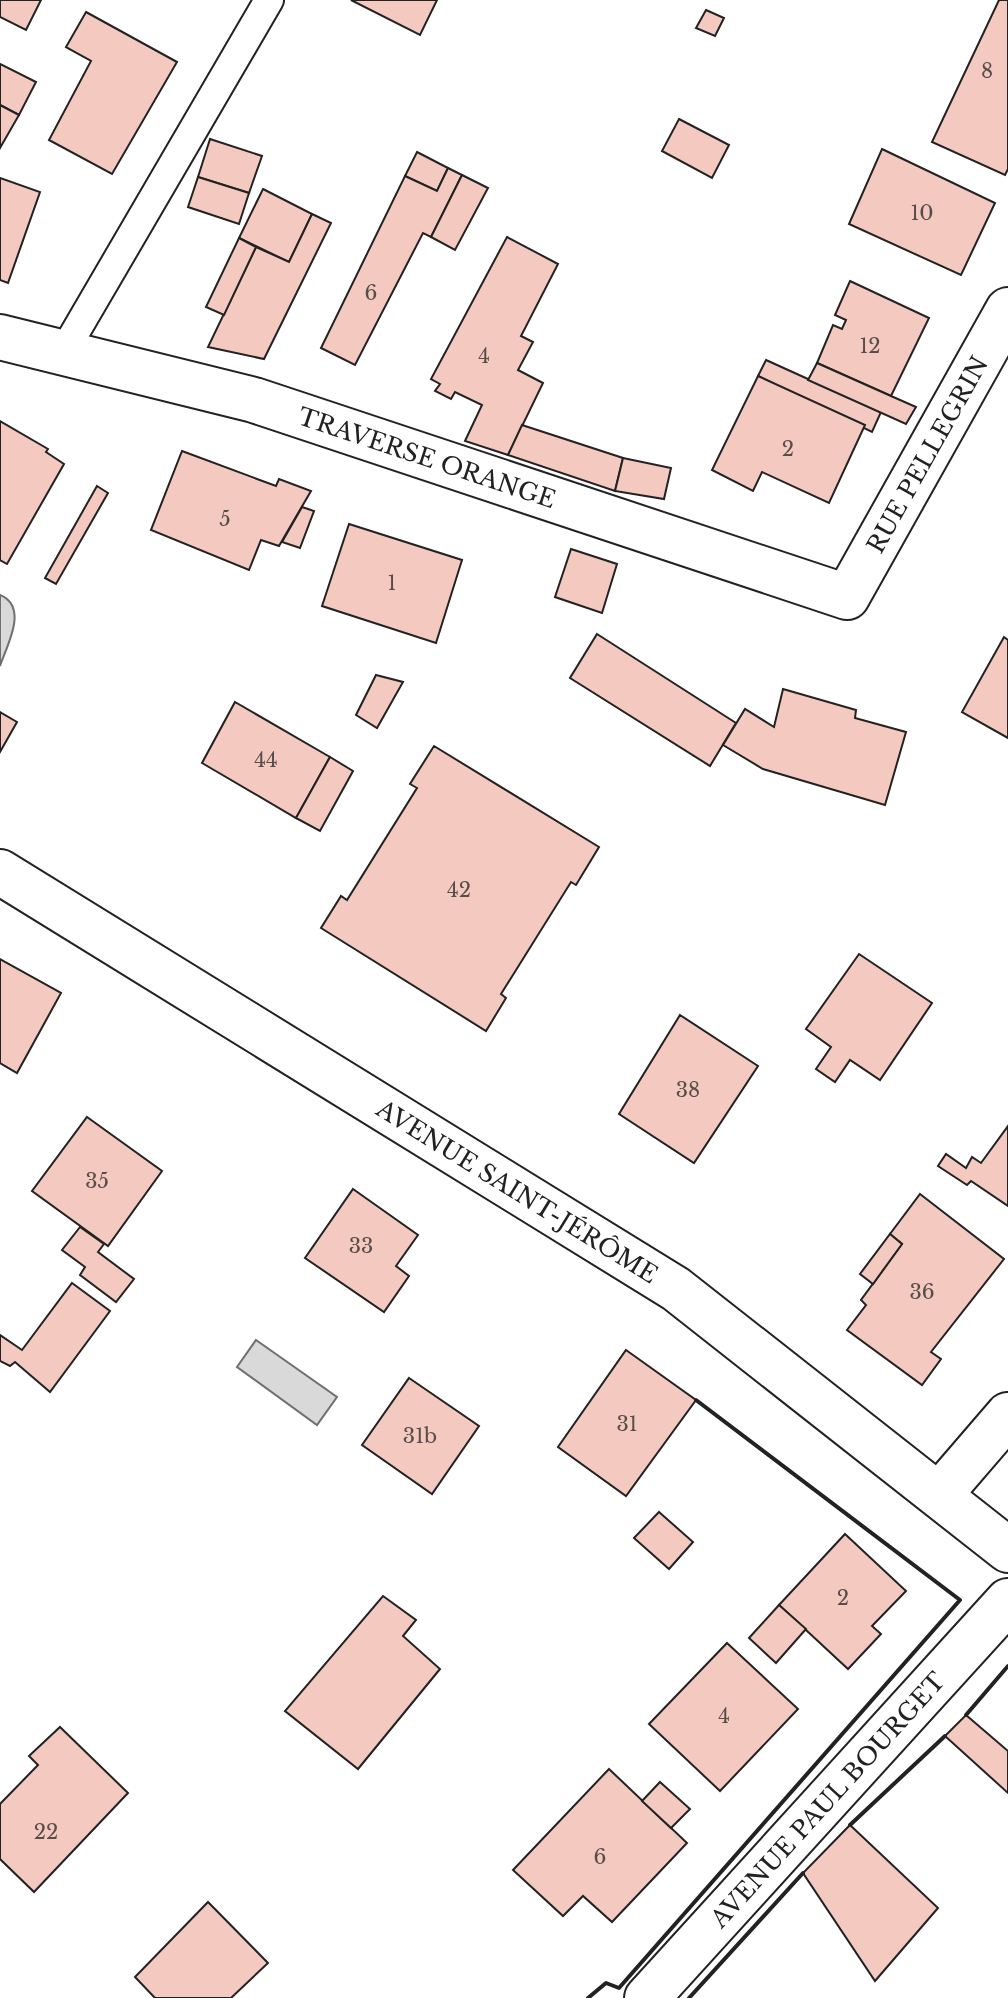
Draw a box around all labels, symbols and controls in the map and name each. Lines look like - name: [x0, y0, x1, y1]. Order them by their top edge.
- house number: 8: [981, 59, 993, 83]
- house number: 10: [910, 201, 934, 225]
- house number: 6: [365, 281, 377, 305]
- house number: 12: [859, 334, 881, 358]
- house number: 4: [478, 344, 490, 368]
- street label: RUE PELLEGRIN: [860, 351, 994, 558]
- street label: TRAVERSE ORANGE: [295, 401, 559, 514]
- house number: 2: [782, 437, 794, 461]
- house number: 5: [219, 507, 231, 531]
- house number: 1: [388, 571, 396, 595]
- house number: 44: [254, 748, 278, 772]
- house number: 42: [447, 878, 471, 902]
- house number: 38: [676, 1078, 700, 1102]
- street label: AVENUE SAINT-JÉRÔME: [371, 1093, 663, 1289]
- house number: 35: [85, 1169, 109, 1193]
- house number: 33: [349, 1234, 373, 1258]
- house number: 36: [909, 1280, 935, 1304]
- house number: 31: [616, 1412, 638, 1436]
- house number: 31b: [403, 1424, 437, 1448]
- house number: 2: [837, 1586, 849, 1610]
- street label: AVENUE PAUL BOURGET: [703, 1666, 951, 1934]
- house number: 4: [718, 1704, 730, 1728]
- house number: 22: [34, 1820, 58, 1844]
- house number: 6: [594, 1845, 606, 1869]

